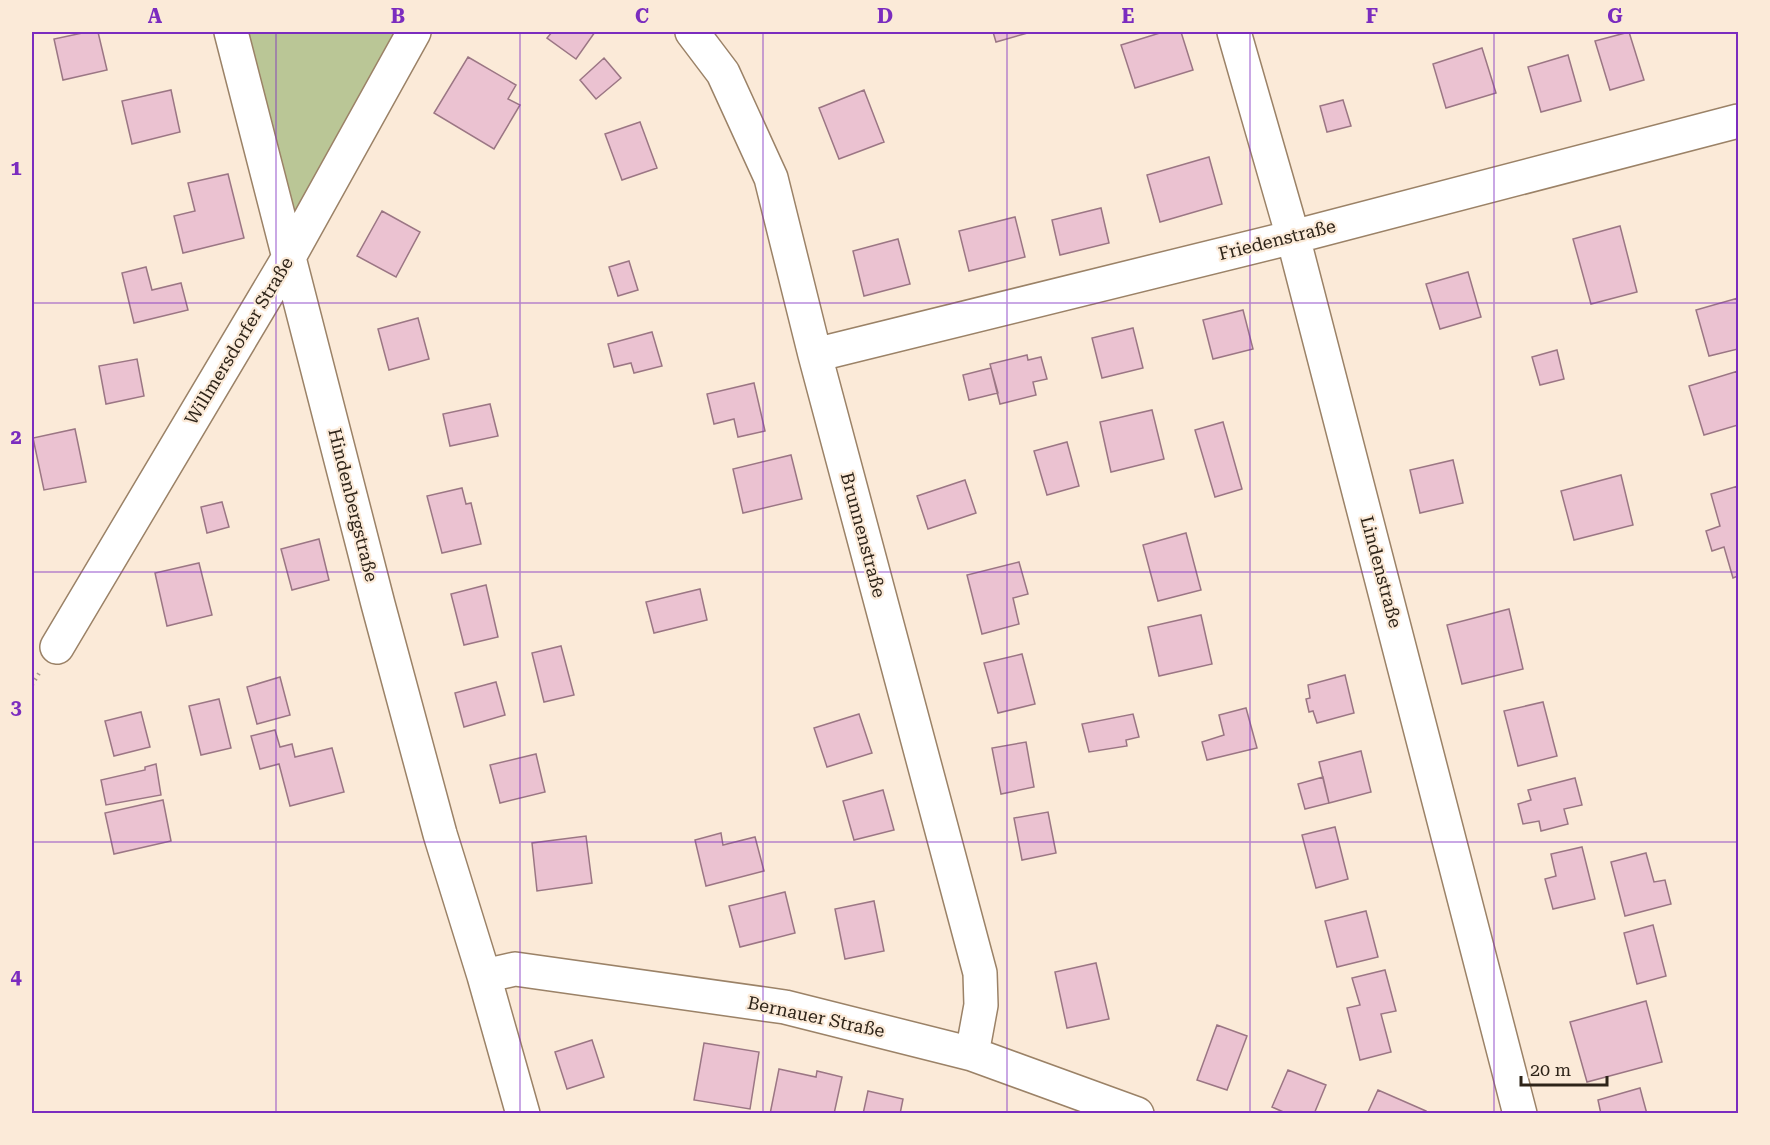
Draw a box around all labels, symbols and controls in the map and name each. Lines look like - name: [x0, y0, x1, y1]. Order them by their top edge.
- text: A: [148, 4, 163, 28]
- text: B: [391, 4, 405, 28]
- text: C: [635, 4, 649, 28]
- text: D: [877, 4, 893, 28]
- text: E: [1122, 4, 1135, 28]
- text: F: [1366, 4, 1378, 28]
- text: G: [1607, 4, 1623, 28]
- text: 1: [10, 156, 22, 180]
- street label: Friedenstraße: [1216, 215, 1338, 264]
- street label: Willmersdorfer Straße: [180, 253, 297, 428]
- text: 2: [10, 425, 22, 449]
- street label: Hindenbergstraße: [324, 426, 383, 584]
- street label: Brunnenstraße: [837, 470, 890, 600]
- street label: Lindenstraße: [1356, 514, 1407, 630]
- text: 3: [10, 695, 22, 719]
- text: 4: [10, 965, 22, 989]
- street label: Bernauer Straße: [746, 992, 887, 1041]
- scale bar: [1521, 1049, 1606, 1087]
- text: 20 m: [1530, 1059, 1571, 1080]

